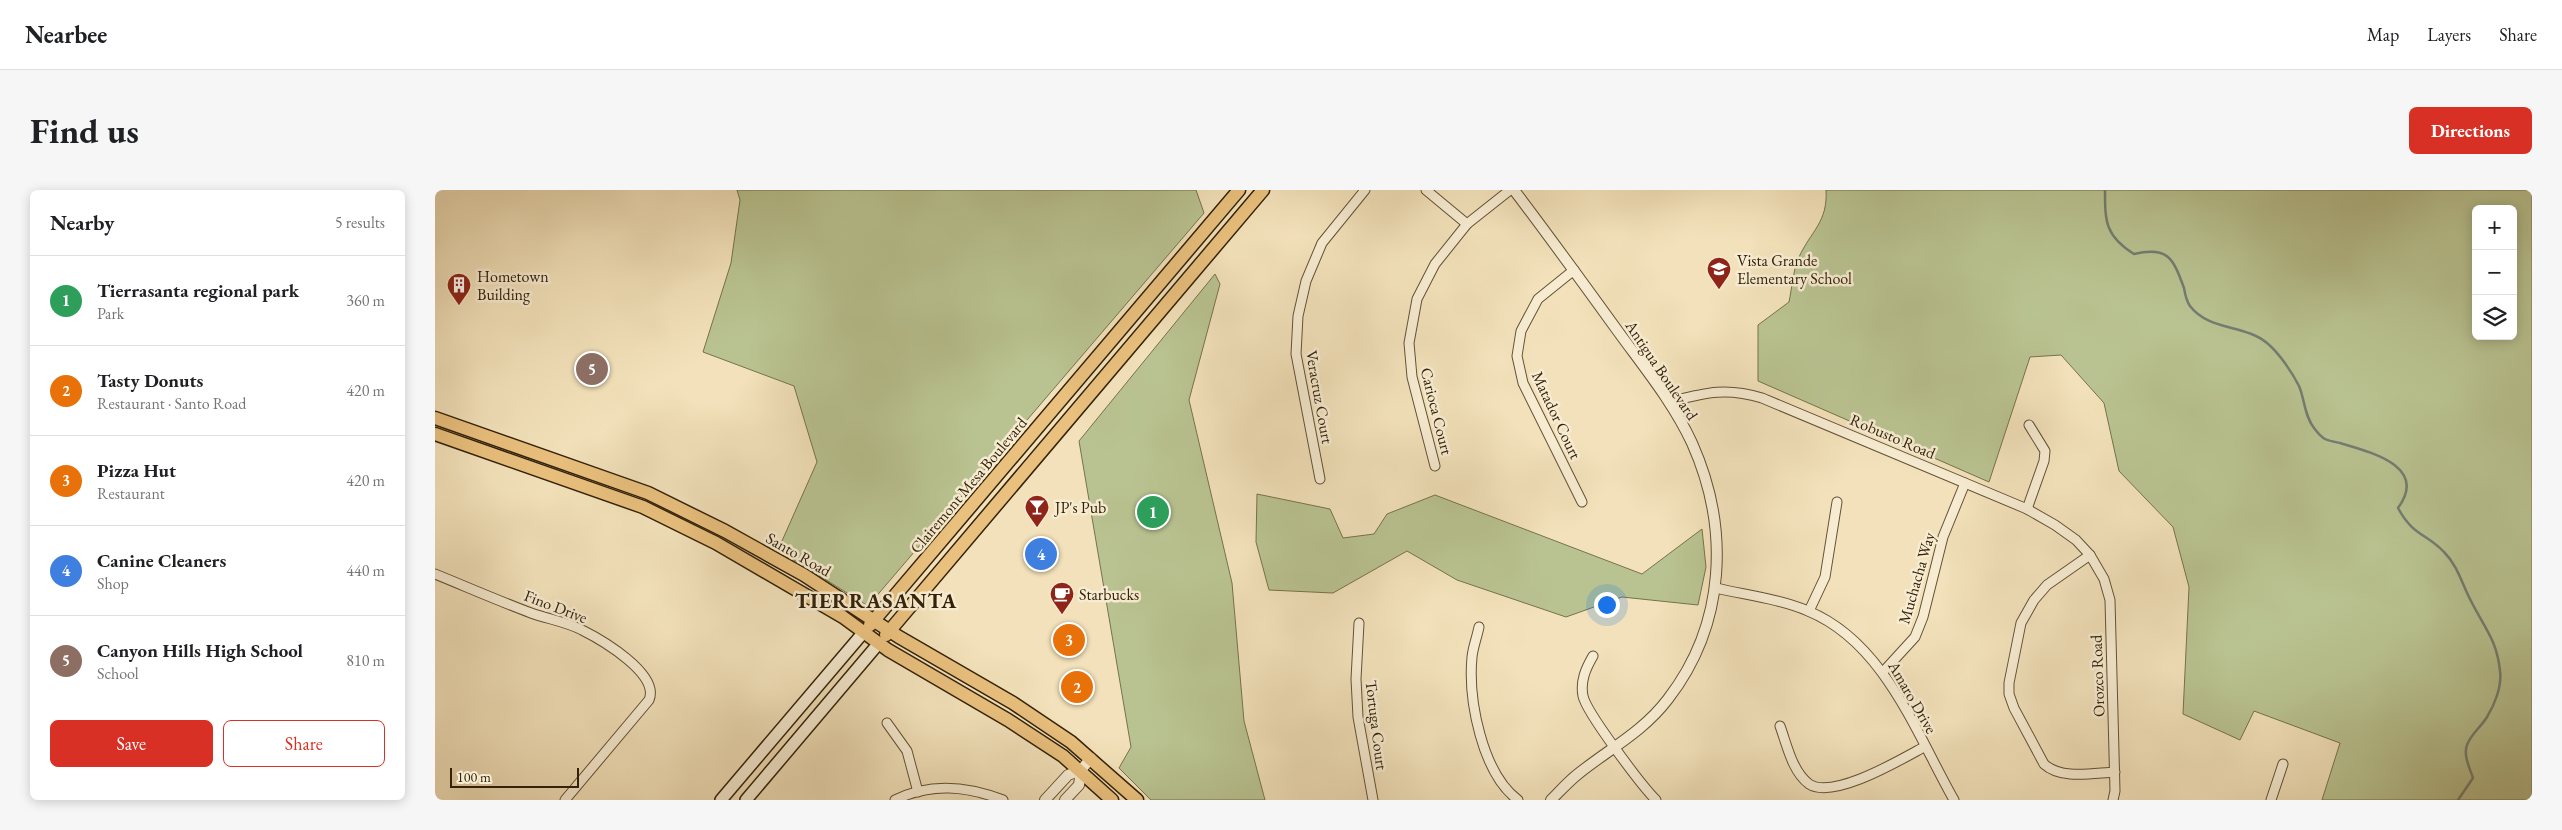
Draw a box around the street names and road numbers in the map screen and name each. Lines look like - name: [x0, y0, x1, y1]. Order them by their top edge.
- street label: Antigua Boulevard: [1620, 316, 1703, 425]
- street label: Veracruz Court: [1301, 349, 1338, 445]
- street label: Carioca Court: [1416, 365, 1457, 457]
- street label: Matador Court: [1527, 368, 1586, 462]
- street label: Robusto Road: [1847, 409, 1940, 464]
- street label: Clairemont Mesa Boulevard: [905, 412, 1032, 558]
- street label: Santo Road: [762, 527, 836, 582]
- street label: Muchacha Way: [1893, 529, 1940, 627]
- street label: Fino Drive: [521, 585, 590, 628]
- street label: Orozco Road: [2086, 634, 2109, 717]
- street label: Amaro Drive: [1883, 656, 1942, 737]
- street label: Tortuga Court: [1361, 679, 1392, 771]

